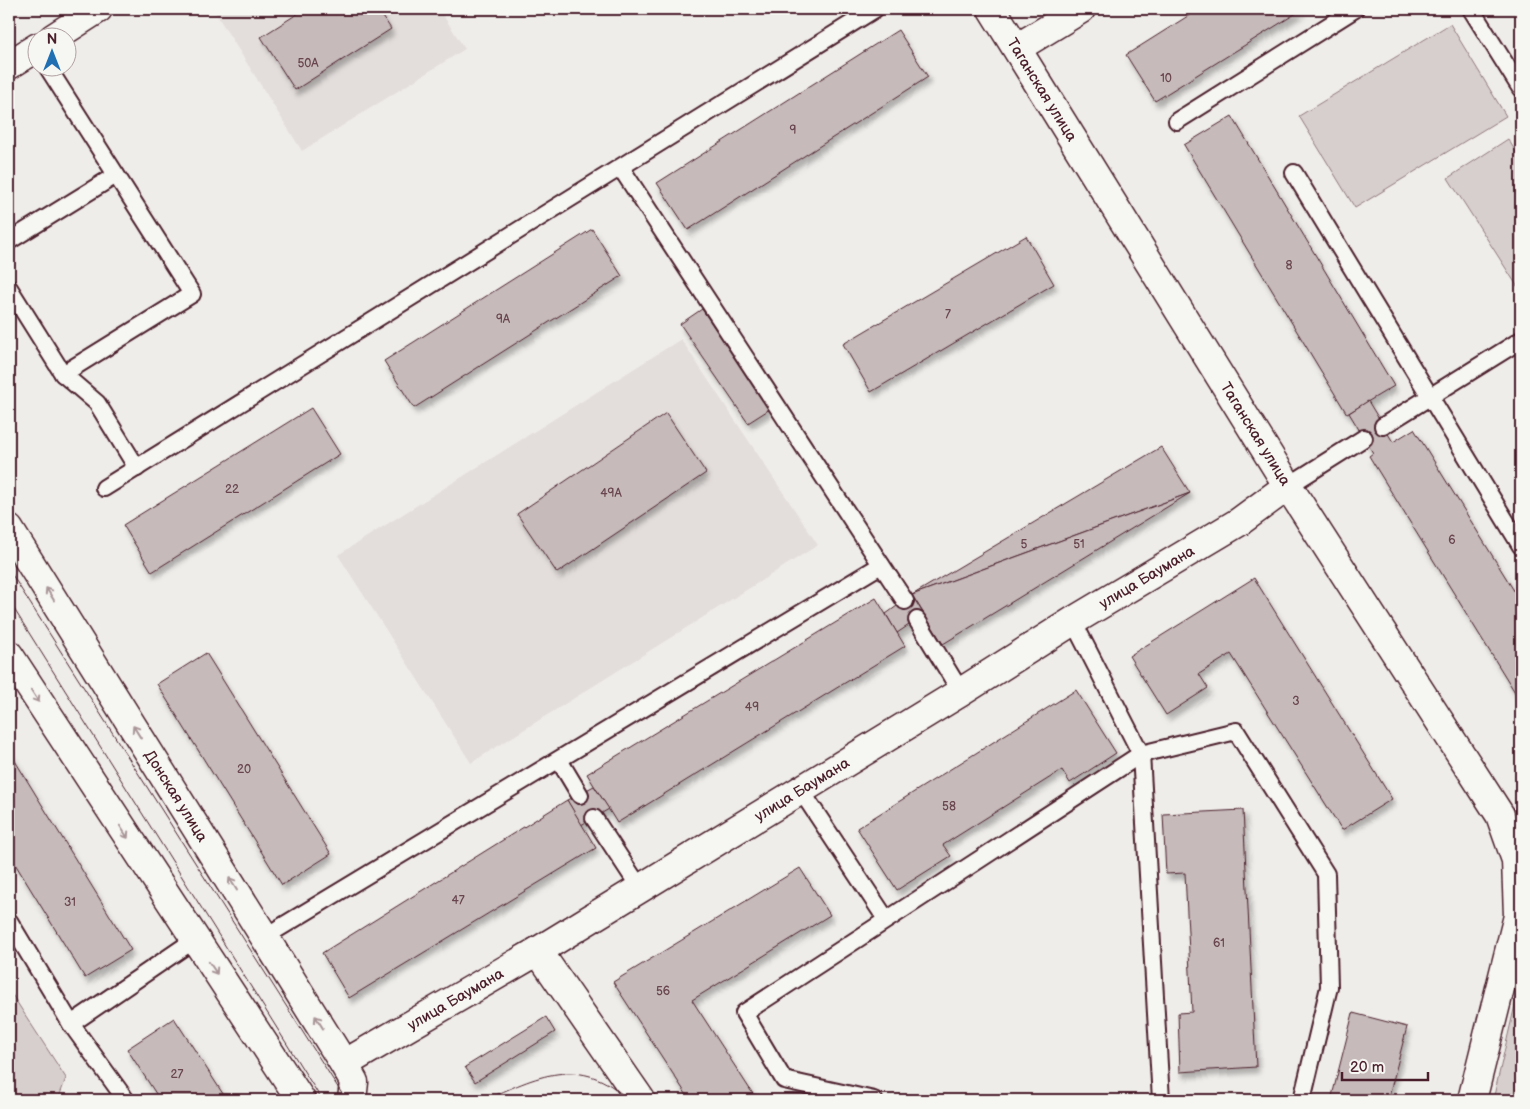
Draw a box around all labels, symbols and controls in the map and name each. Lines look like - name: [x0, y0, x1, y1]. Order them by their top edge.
- north arrow: [28, 28, 78, 78]
- text: N: [47, 31, 57, 48]
- street label: Таганская улица: [1003, 34, 1081, 145]
- house number: 50А: [297, 56, 319, 71]
- house number: 10: [1160, 71, 1172, 86]
- house number: 9: [790, 123, 797, 138]
- house number: 8: [1286, 258, 1293, 273]
- house number: 7: [945, 307, 951, 322]
- house number: 9А: [496, 312, 511, 327]
- street label: Таганская улица: [1216, 379, 1295, 489]
- house number: 22: [225, 482, 239, 497]
- house number: 49А: [600, 486, 622, 501]
- house number: 6: [1448, 533, 1456, 548]
- house number: 5: [1021, 537, 1028, 552]
- house number: 51: [1073, 537, 1085, 552]
- street label: улица Баумана: [1096, 541, 1198, 613]
- one-way arrow: [45, 588, 55, 602]
- one-way arrow: [30, 689, 41, 703]
- house number: 3: [1292, 694, 1300, 709]
- house number: 49: [745, 700, 759, 715]
- one-way arrow: [131, 725, 142, 739]
- street label: Донская улица: [140, 746, 212, 846]
- street label: улица Баумана: [751, 753, 853, 826]
- house number: 20: [237, 762, 251, 777]
- house number: 58: [942, 799, 956, 814]
- one-way arrow: [119, 825, 129, 839]
- one-way arrow: [227, 878, 237, 892]
- house number: 47: [451, 893, 465, 908]
- house number: 31: [64, 895, 76, 910]
- house number: 61: [1213, 936, 1225, 951]
- one-way arrow: [208, 961, 218, 975]
- street label: улица Баумана: [404, 964, 507, 1034]
- house number: 56: [656, 984, 670, 999]
- one-way arrow: [313, 1016, 323, 1030]
- scale bar: [1342, 1049, 1429, 1081]
- text: 20 m: [1350, 1058, 1384, 1077]
- house number: 27: [171, 1067, 184, 1082]

